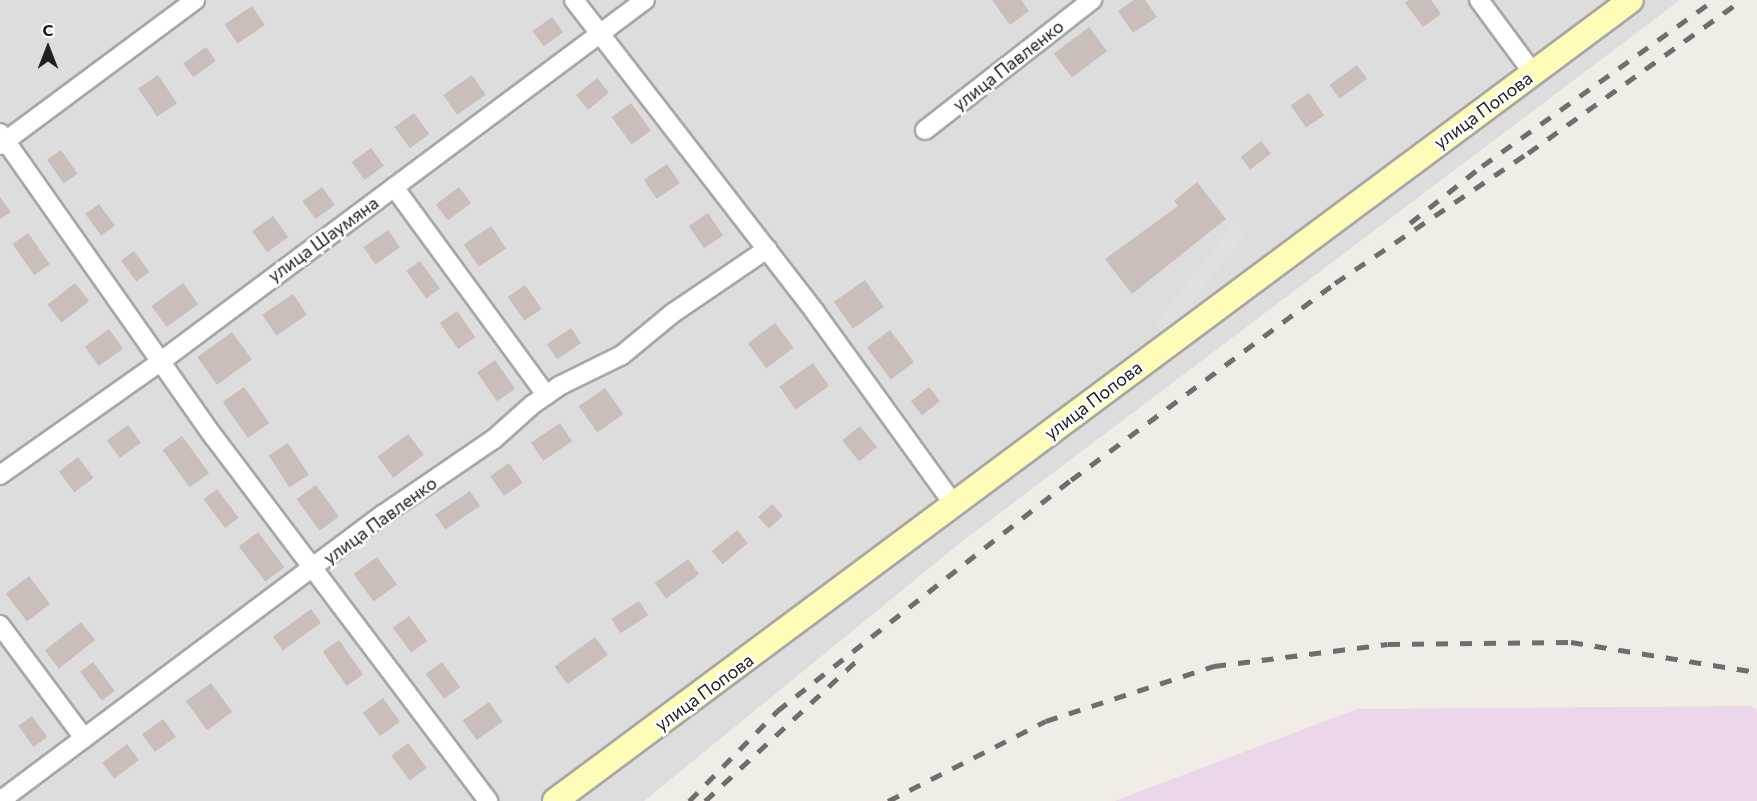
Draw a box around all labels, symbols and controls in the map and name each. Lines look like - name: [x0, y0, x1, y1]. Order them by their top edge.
- street label: улица Павленко: [948, 15, 1068, 115]
- north arrow: [18, 18, 78, 78]
- text: С: [43, 20, 53, 39]
- street label: улица Попова: [1429, 67, 1537, 153]
- street label: улица Шаумяна: [263, 192, 383, 286]
- street label: улица Попова: [1040, 356, 1146, 444]
- street label: улица Павленко: [319, 472, 441, 568]
- street label: улица Попова: [650, 649, 758, 735]

